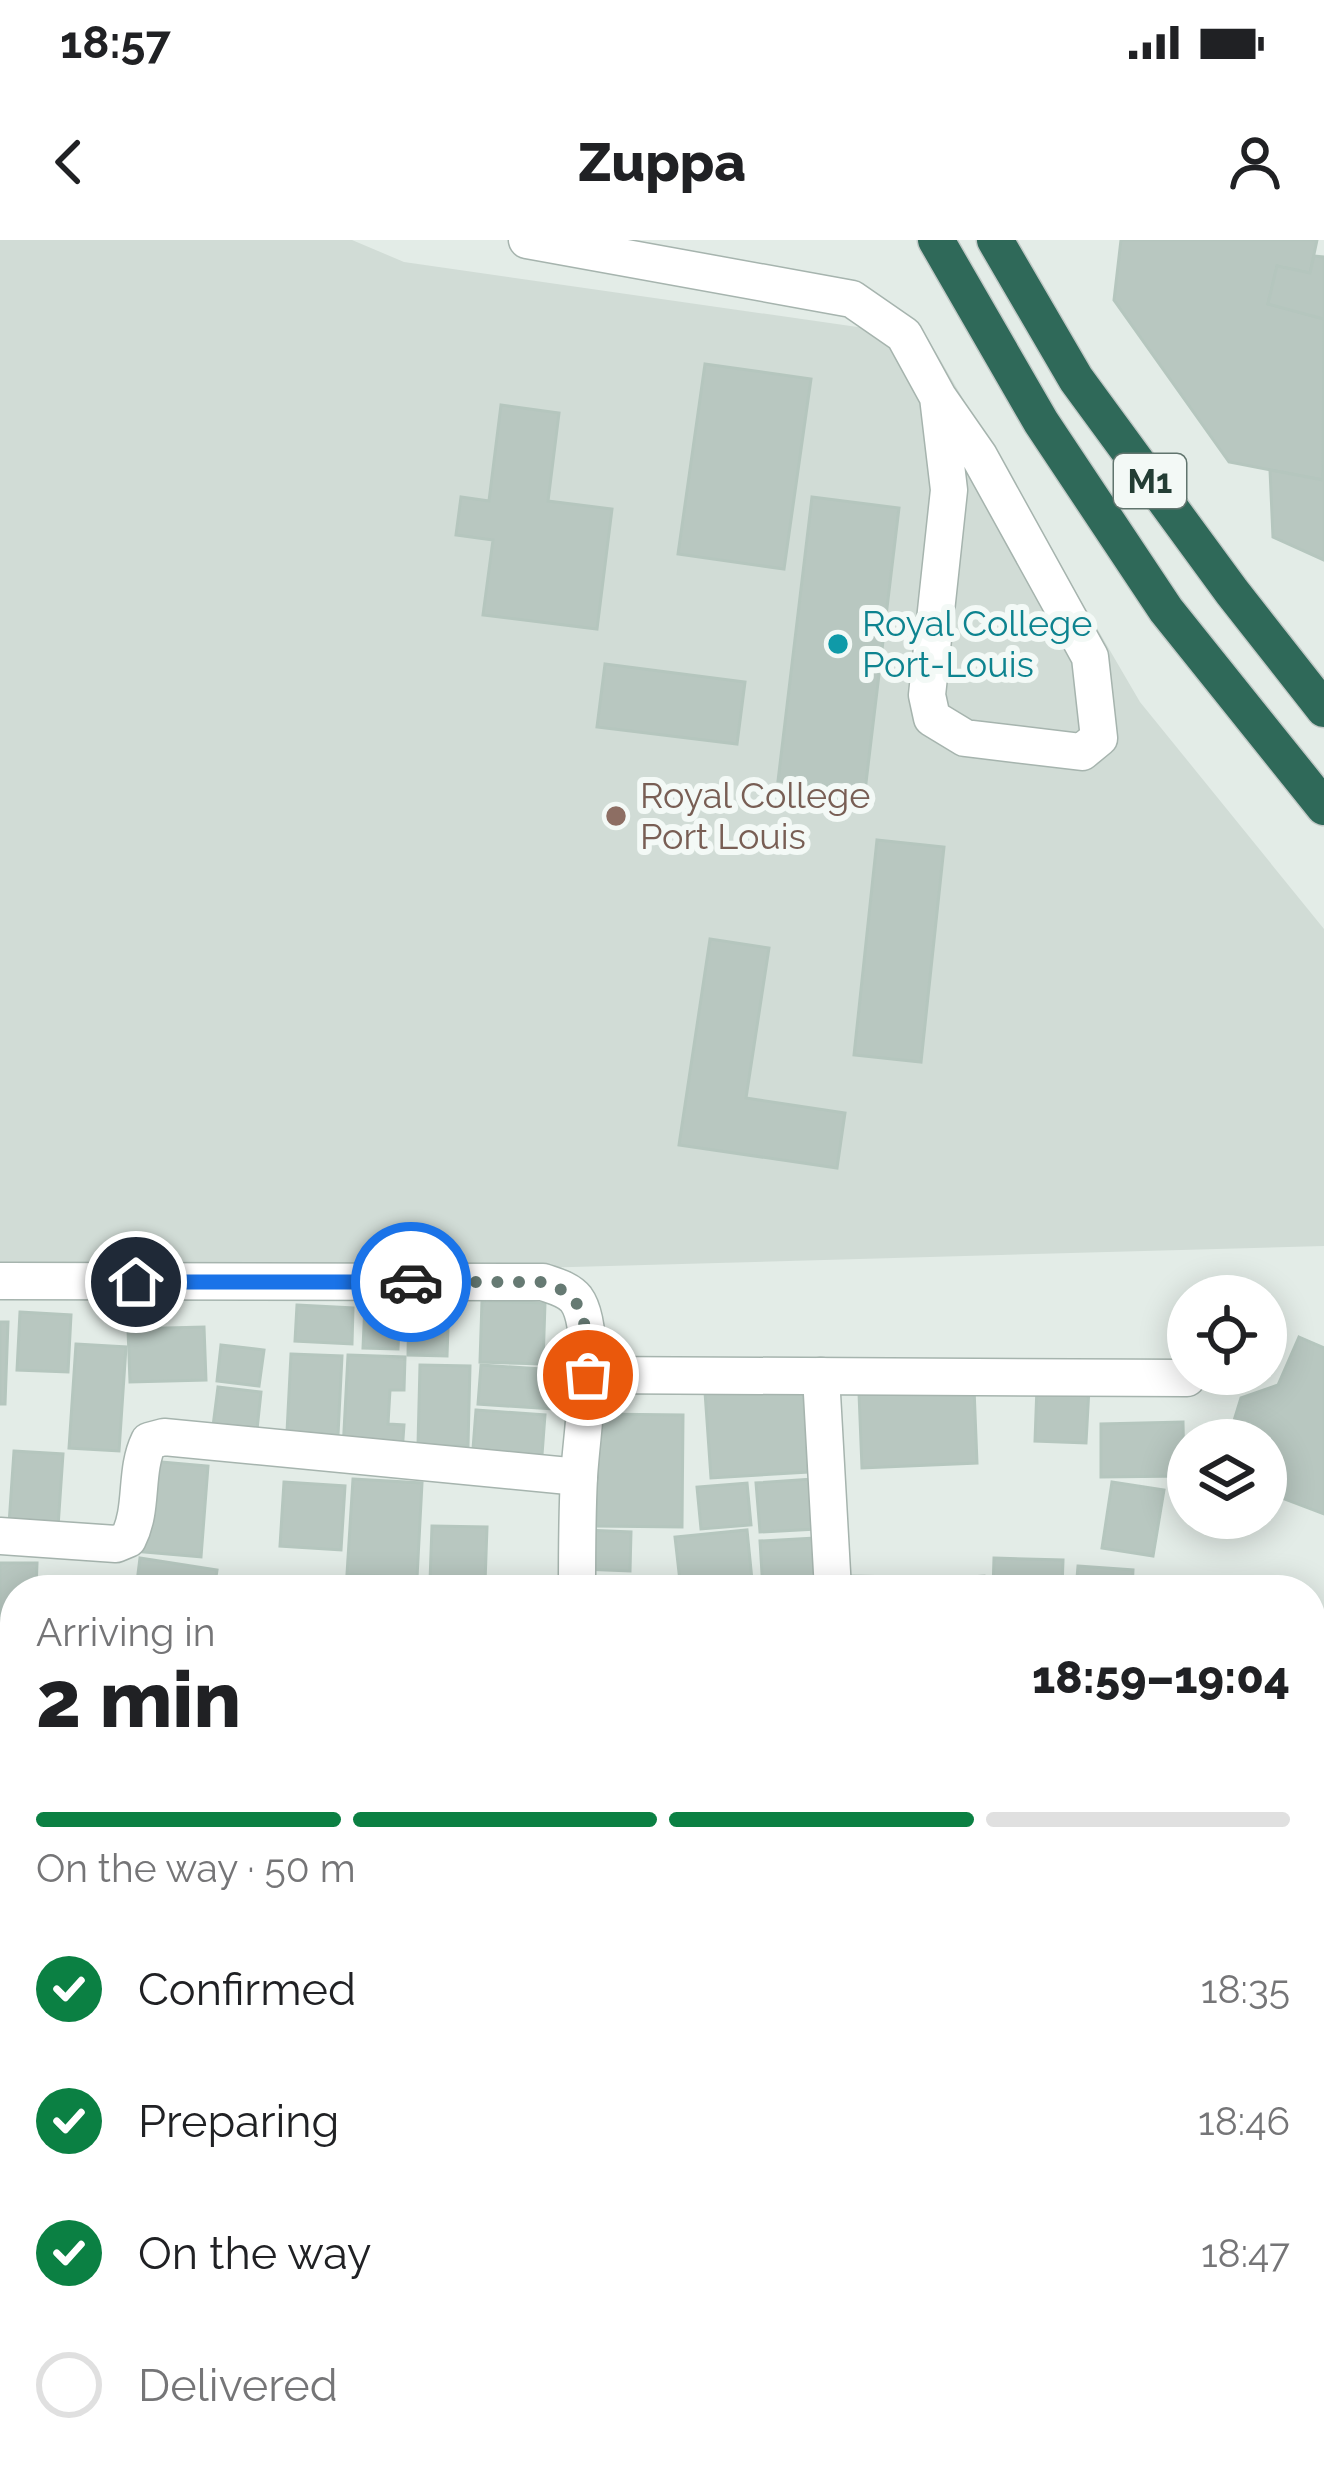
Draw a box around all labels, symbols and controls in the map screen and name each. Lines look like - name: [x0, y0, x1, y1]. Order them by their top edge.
- text: 18:57: [60, 16, 171, 69]
- icon: back: [36, 129, 102, 195]
- icon: person: [1222, 129, 1288, 195]
- text: Zuppa: [578, 130, 746, 194]
- road number: M1: [1114, 454, 1186, 508]
- place label: Royal College Port-Louis: [862, 602, 1092, 685]
- marker: Royal College Port-Louis: [825, 631, 851, 657]
- place label: Royal College Port Louis: [640, 774, 870, 857]
- marker: Royal College Port Louis: [603, 803, 629, 829]
- courier: [351, 1222, 471, 1342]
- pin: [85, 1231, 187, 1333]
- icon: home: [103, 1249, 169, 1315]
- icon: car: [378, 1249, 444, 1315]
- map controls: [1167, 1275, 1287, 1539]
- button: locate: [1167, 1275, 1287, 1395]
- pin: [537, 1324, 639, 1426]
- icon: bag: [555, 1342, 621, 1408]
- button: layers: [1167, 1419, 1287, 1539]
- text: Arriving in: [36, 1609, 216, 1655]
- text: 18:59–19:04: [1032, 1651, 1290, 1704]
- text: 2 min: [36, 1654, 241, 1745]
- text: On the way · 50 m: [36, 1845, 356, 1891]
- icon: check: [36, 1956, 102, 2022]
- text: Confirmed: [138, 1963, 356, 2016]
- text: 18:35: [1201, 1966, 1290, 2012]
- icon: check: [36, 2088, 102, 2154]
- text: Preparing: [138, 2095, 339, 2148]
- text: 18:46: [1198, 2098, 1290, 2144]
- icon: check: [36, 2220, 102, 2286]
- text: On the way: [138, 2227, 372, 2280]
- text: 18:47: [1201, 2230, 1290, 2276]
- text: Delivered: [138, 2359, 338, 2412]

